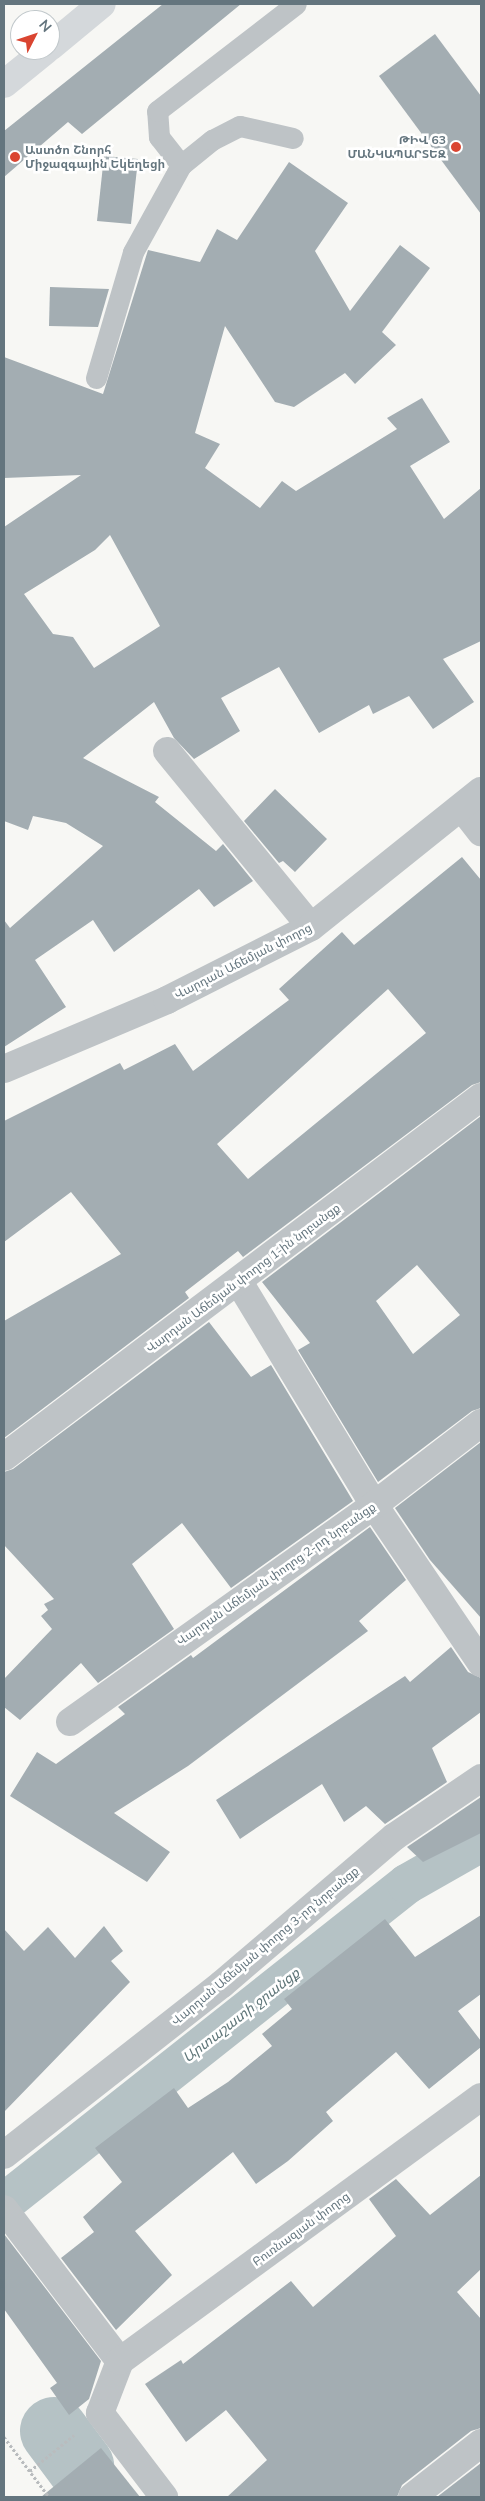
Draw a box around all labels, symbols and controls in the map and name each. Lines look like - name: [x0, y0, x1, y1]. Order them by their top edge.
- north arrow: [10, 10, 60, 60]
- text: N: [35, 16, 56, 36]
- place label: ԹԻՎ 63 ՄԱՆԿԱՊԱՐՏԵԶ: [347, 133, 446, 161]
- marker: ԹԻՎ 63 ՄԱՆԿԱՊԱՐՏԵԶ: [450, 141, 462, 153]
- place label: Աստծո Շնորհ Միջազգային Եկեղեցի: [25, 143, 165, 171]
- marker: Աստծո Շնորհ Միջազգային Եկեղեցի: [9, 151, 21, 163]
- street label: Վարդան Աճեմյան փողոց: [172, 920, 314, 1002]
- street label: Վարդան Աճեմյան փողոց 1-ին նրբանցք: [143, 1200, 343, 1356]
- street label: Վարդան Աճեմյան փողոց 2-րդ նրբանցք: [174, 1499, 378, 1649]
- street label: Վարդան Աճեմյան փողոց 3-րդ նրբանցք: [169, 1863, 361, 2029]
- water label: Արտաշատի ջրանցք: [179, 1964, 303, 2066]
- street label: Բուռնազյան փողոց: [250, 2189, 352, 2269]

